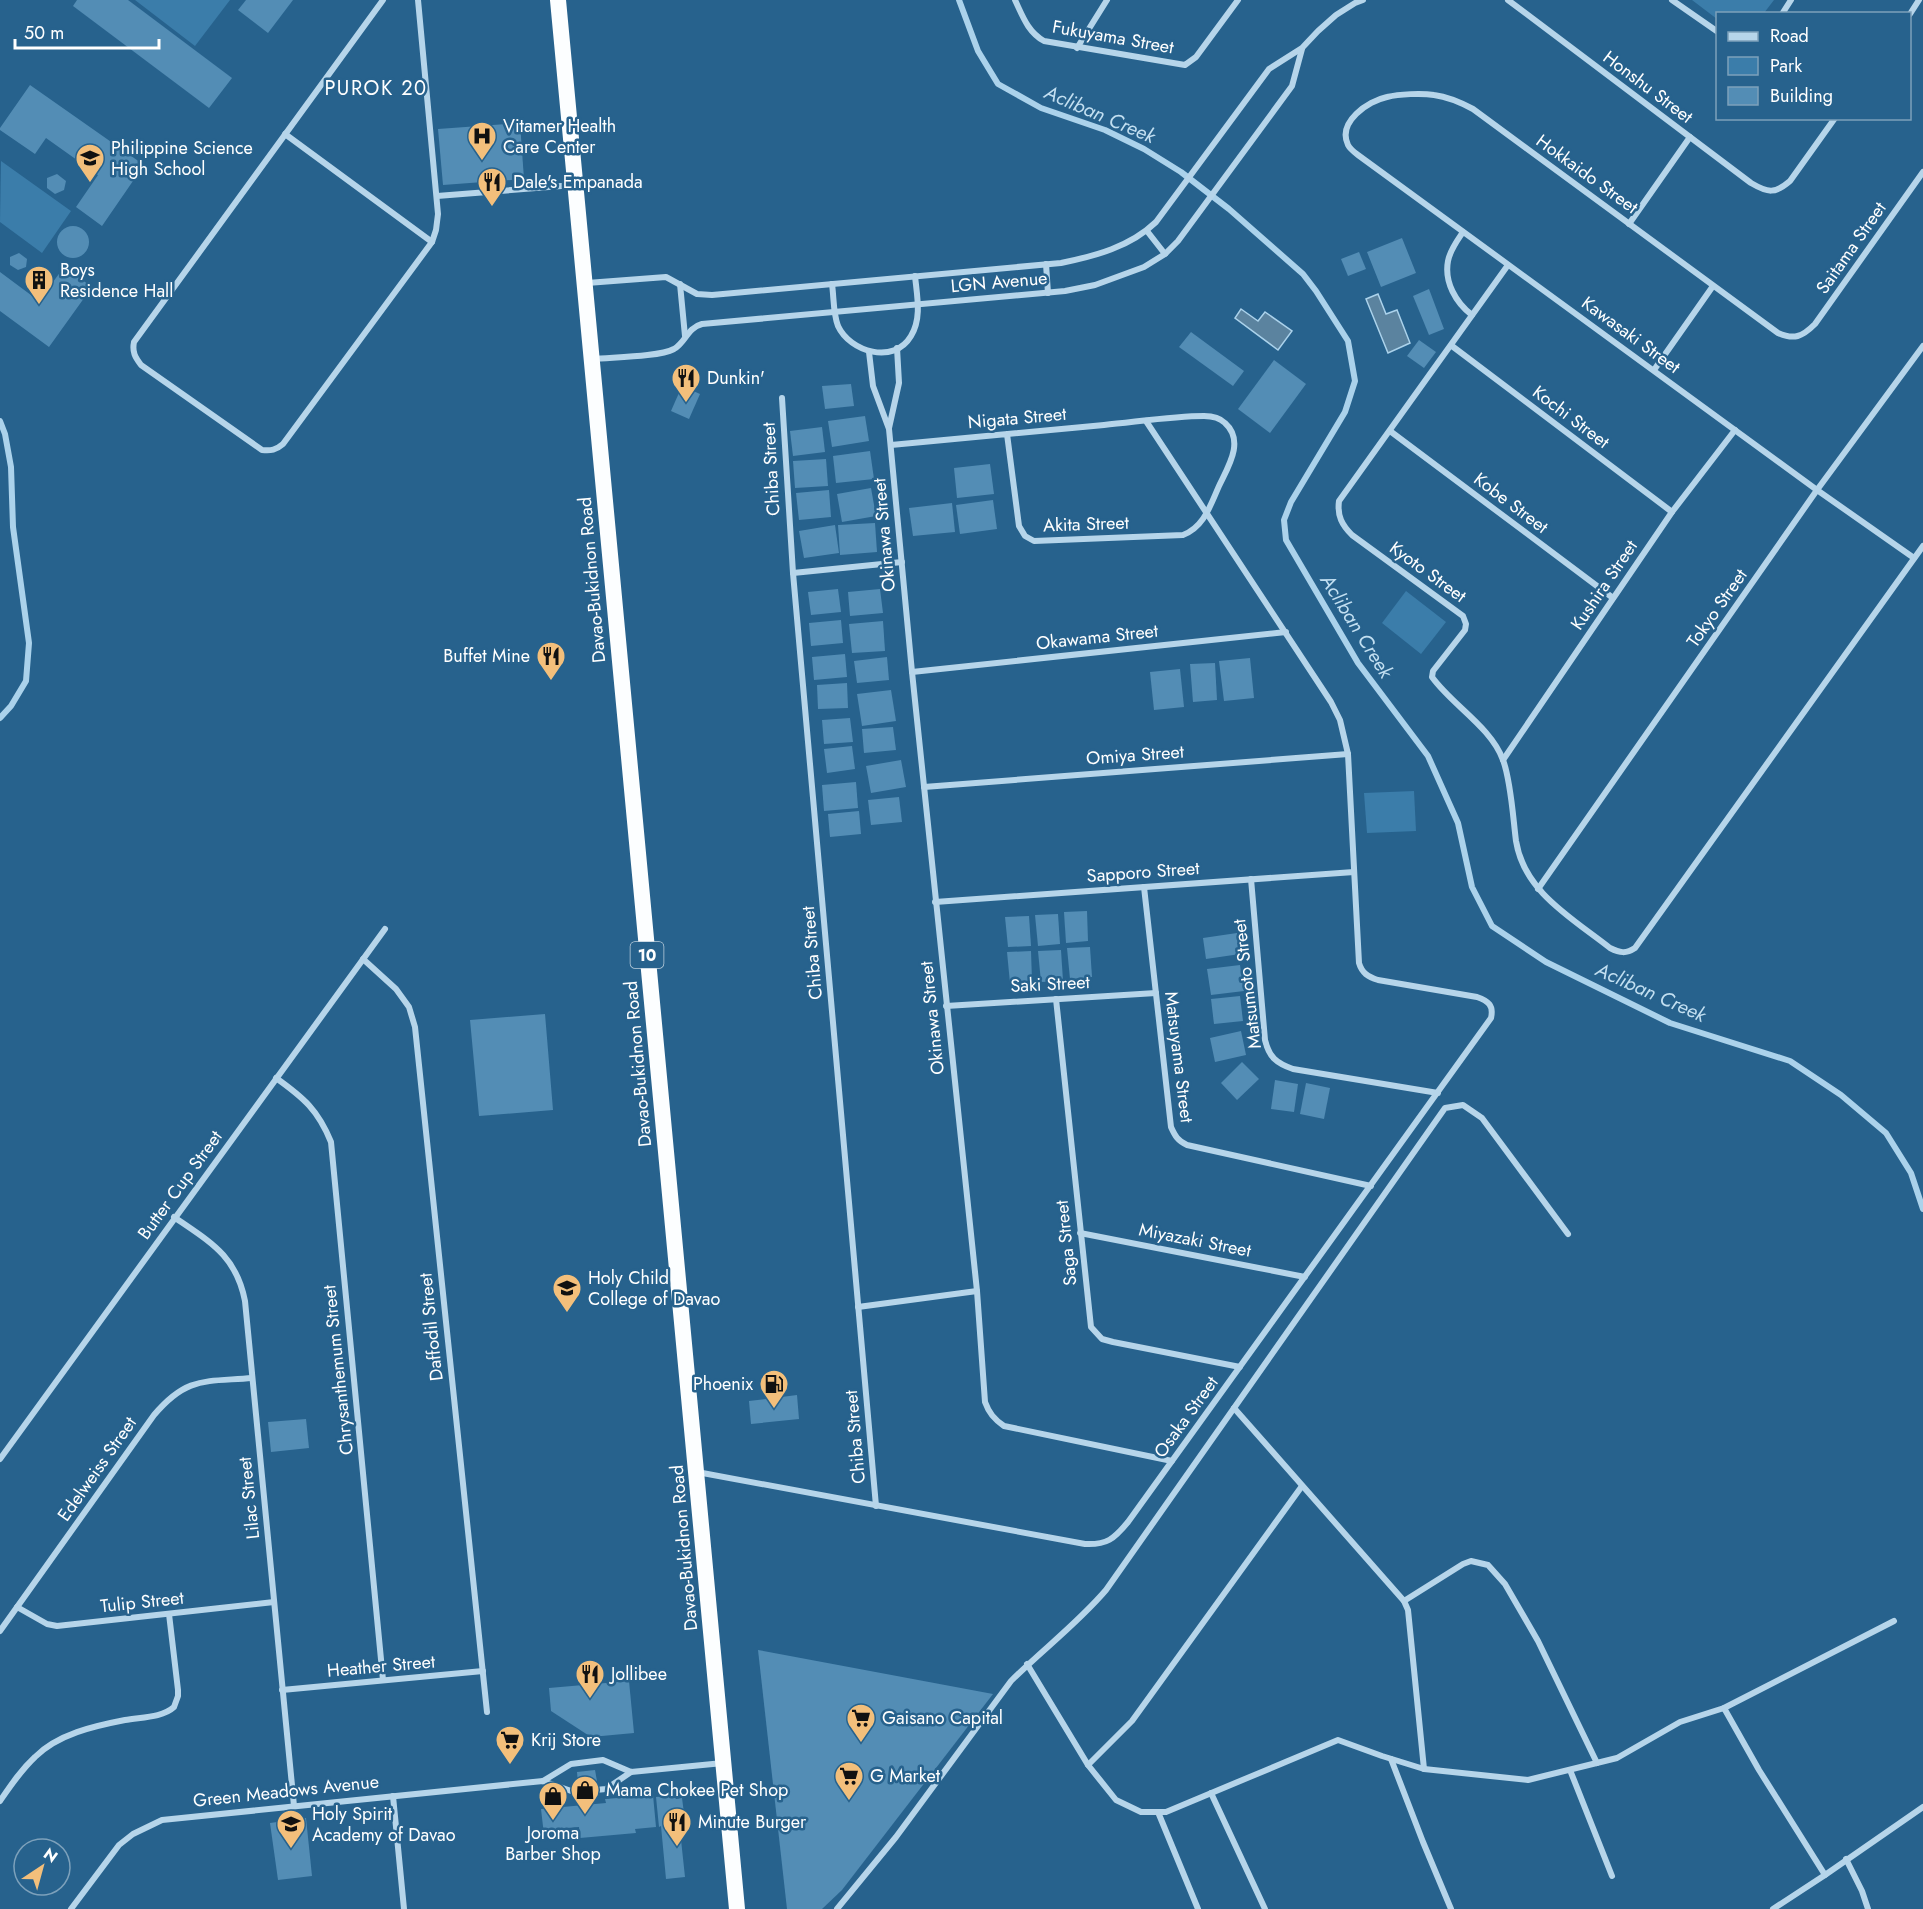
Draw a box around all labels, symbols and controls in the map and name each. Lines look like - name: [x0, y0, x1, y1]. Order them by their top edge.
- scale bar: [15, 12, 159, 50]
- legend: [1716, 12, 1911, 120]
- street label: Fukuyama Street: [1050, 14, 1176, 61]
- text: 50 m: [24, 20, 64, 46]
- text: Road: [1770, 23, 1809, 49]
- street label: Honshu Street: [1598, 45, 1699, 130]
- text: Park: [1770, 53, 1802, 79]
- district label: PUROK 20: [324, 74, 428, 103]
- water label: Acliban Creek: [1039, 78, 1161, 151]
- text: Building: [1770, 83, 1833, 109]
- place label: Vitamer Health Care Center: [503, 113, 616, 160]
- hospital icon: Vitamer Health Care Center: [466, 120, 498, 162]
- street label: Hokkaido Street: [1531, 128, 1644, 220]
- place label: Philippine Science High School: [111, 135, 253, 182]
- school or university icon: Philippine Science High School: [74, 142, 106, 184]
- restaurant icon: Dale's Empanada: [476, 166, 508, 208]
- place label: Dale's Empanada: [513, 169, 643, 195]
- street label: Saitama Street: [1810, 196, 1893, 299]
- place label: Boys Residence Hall: [60, 257, 173, 304]
- building icon: Boys Residence Hall: [23, 264, 55, 306]
- street label: LGN Avenue: [950, 265, 1048, 299]
- street label: Kawasaki Street: [1576, 290, 1686, 380]
- restaurant icon: Dunkin': [670, 362, 702, 404]
- place label: Dunkin': [707, 365, 765, 391]
- street label: Kochi Street: [1527, 379, 1616, 455]
- street label: Nigata Street: [967, 401, 1068, 435]
- street label: Chiba Street: [756, 421, 786, 516]
- street label: Kobe Street: [1468, 466, 1554, 540]
- street label: Okinawa Street: [866, 476, 902, 593]
- street label: Davao-Bukidnon Road: [572, 496, 612, 664]
- street label: Akita Street: [1043, 509, 1130, 538]
- street label: Kushira Street: [1564, 534, 1644, 635]
- street label: Kyoto Street: [1384, 535, 1472, 609]
- street label: Tokyo Street: [1680, 563, 1754, 652]
- water label: Acliban Creek: [1312, 568, 1401, 685]
- street label: Okawama Street: [1035, 618, 1160, 656]
- restaurant icon: Buffet Mine: [535, 640, 567, 682]
- place label: Buffet Mine: [443, 643, 530, 669]
- street label: Omiya Street: [1085, 739, 1185, 771]
- street label: Sapporo Street: [1086, 855, 1201, 889]
- street label: Chiba Street: [795, 905, 829, 1001]
- street label: Matsumoto Street: [1226, 917, 1268, 1050]
- road number: 10: [630, 942, 664, 968]
- water label: Acliban Creek: [1590, 955, 1712, 1030]
- street label: Okinawa Street: [913, 959, 951, 1076]
- street label: Saki Street: [1010, 969, 1091, 999]
- street label: Davao-Bukidnon Road: [618, 980, 658, 1148]
- street label: Matsuyama Street: [1158, 990, 1200, 1125]
- street label: Butter Cup Street: [131, 1124, 229, 1245]
- street label: Saga Street: [1049, 1198, 1083, 1287]
- street label: Miyazaki Street: [1137, 1216, 1254, 1264]
- place label: Holy Child College of Davao: [588, 1265, 720, 1312]
- street label: Daffodil Street: [412, 1271, 450, 1382]
- school or university icon: Holy Child College of Davao: [551, 1272, 583, 1314]
- street label: Chrysanthemum Street: [316, 1283, 360, 1456]
- fuel station icon: Phoenix: [758, 1368, 790, 1410]
- street label: Osaka Street: [1148, 1370, 1225, 1463]
- place label: Phoenix: [693, 1371, 753, 1397]
- street label: Chiba Street: [838, 1389, 872, 1485]
- street label: Edelweiss Street: [51, 1411, 143, 1527]
- street label: Lilac Street: [232, 1455, 266, 1540]
- street label: Davao-Bukidnon Road: [664, 1464, 704, 1632]
- street label: Tulip Street: [99, 1585, 186, 1619]
- street label: Heather Street: [326, 1648, 437, 1684]
- restaurant icon: Jollibee: [574, 1658, 606, 1700]
- place label: Jollibee: [609, 1661, 667, 1687]
- supermarket icon: Gaisano Capital: [845, 1702, 877, 1744]
- place label: Gaisano Capital: [882, 1705, 1003, 1731]
- supermarket icon: Krij Store: [494, 1724, 526, 1766]
- place label: Krij Store: [531, 1727, 601, 1753]
- supermarket icon: G Market: [833, 1760, 865, 1802]
- place label: G Market: [870, 1763, 941, 1789]
- street label: Green Meadows Avenue: [192, 1768, 380, 1814]
- shop icon: Mama Chokee Pet Shop: [569, 1774, 601, 1816]
- place label: Mama Chokee Pet Shop: [606, 1777, 788, 1803]
- shop icon: Joroma Barber Shop: [537, 1780, 569, 1822]
- place label: Holy Spirit Academy of Davao: [312, 1801, 456, 1848]
- restaurant icon: Minute Burger: [661, 1806, 693, 1848]
- school or university icon: Holy Spirit Academy of Davao: [275, 1808, 307, 1850]
- place label: Minute Burger: [698, 1809, 807, 1835]
- place label: Joroma Barber Shop: [505, 1820, 601, 1867]
- north arrow: [12, 1837, 72, 1897]
- text: N: [39, 1842, 62, 1868]

